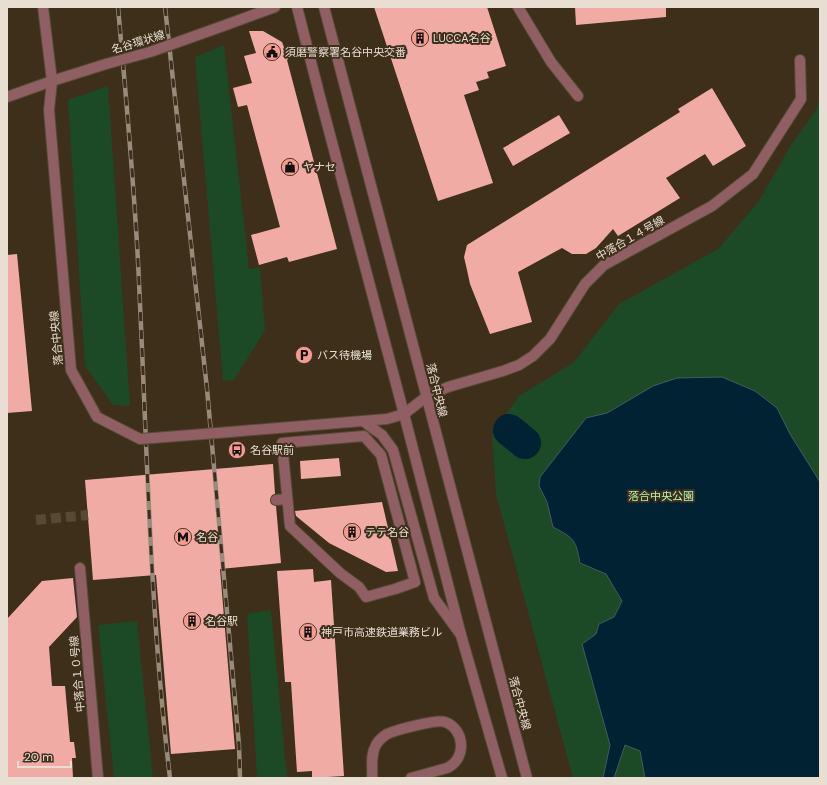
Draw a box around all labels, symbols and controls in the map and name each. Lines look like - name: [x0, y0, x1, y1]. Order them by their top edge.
- street label: 名谷環状線: [110, 27, 166, 57]
- building icon: LUCCA名谷: [410, 28, 430, 48]
- place label: LUCCA名谷: [433, 31, 491, 45]
- public building icon: 須磨警察署名谷中央交番: [262, 42, 282, 62]
- place label: 須磨警察署名谷中央交番: [285, 45, 406, 59]
- shop icon: ヤナセ: [280, 157, 300, 177]
- place label: ヤナセ: [303, 160, 336, 174]
- street label: 中落合１４号線: [593, 213, 667, 263]
- street label: 落合中央線: [47, 310, 65, 366]
- parking icon: バス待機場: [294, 345, 314, 365]
- place label: バス待機場: [317, 348, 372, 362]
- street label: 落合中央線: [424, 362, 450, 418]
- bus stop icon: 名谷駅前: [227, 440, 247, 460]
- place label: 名谷駅前: [250, 443, 294, 457]
- park label: 落合中央公園: [628, 489, 694, 503]
- building icon: テテ名谷: [342, 522, 362, 542]
- place label: テテ名谷: [365, 525, 409, 539]
- metro station icon: 名谷: [173, 527, 193, 547]
- place label: 名谷: [196, 530, 218, 544]
- building icon: 名谷駅: [182, 611, 202, 631]
- place label: 名谷駅: [205, 614, 238, 628]
- building icon: 神戸市高速鉄道業務ビル: [298, 622, 318, 642]
- place label: 神戸市高速鉄道業務ビル: [321, 625, 442, 639]
- street label: 中落合１０号線: [67, 635, 87, 713]
- street label: 落合中央線: [506, 675, 534, 731]
- scale bar: [18, 743, 71, 769]
- text: 20 m: [24, 749, 53, 765]

